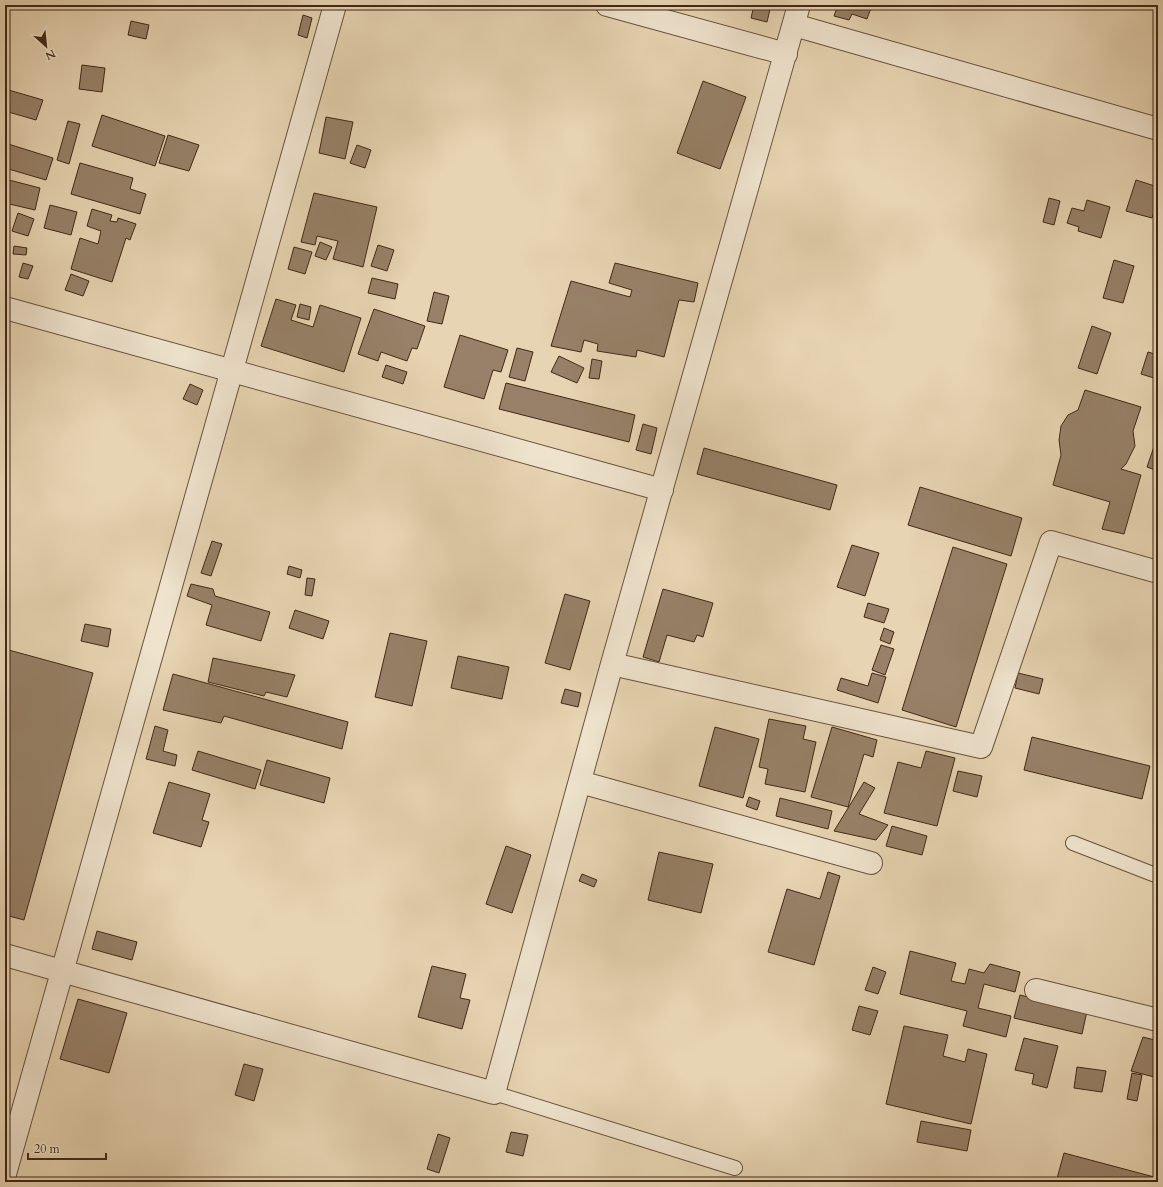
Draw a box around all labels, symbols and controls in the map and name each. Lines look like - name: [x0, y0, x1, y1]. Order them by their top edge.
- north arrow: [26, 26, 66, 66]
- text: N: [42, 46, 58, 64]
- scale bar: [28, 1135, 106, 1161]
- text: 20 m: [34, 1141, 61, 1157]

